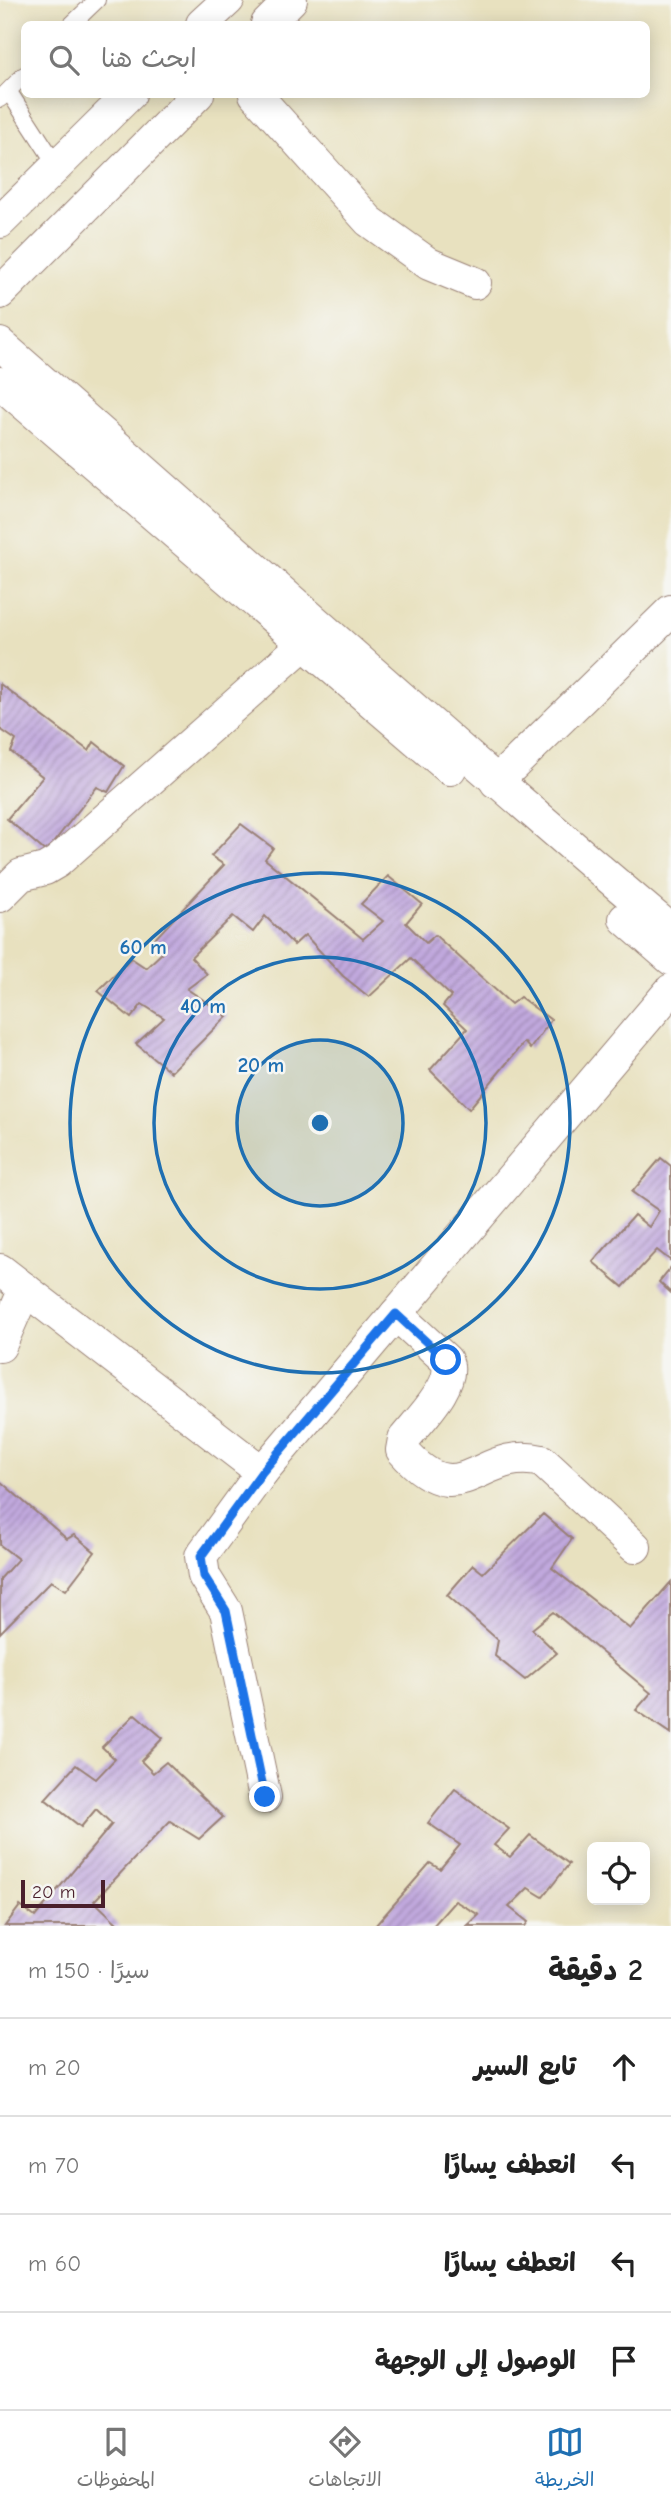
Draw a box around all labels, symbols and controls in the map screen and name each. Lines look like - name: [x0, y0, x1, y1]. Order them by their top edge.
- search box: [21, 21, 650, 98]
- icon: search: [45, 41, 83, 79]
- text: ابحث هنا: [101, 44, 197, 74]
- text: 60 m: [119, 935, 167, 959]
- text: 40 m: [180, 994, 226, 1018]
- text: 20 m: [238, 1053, 284, 1077]
- centre of rings: [308, 1111, 332, 1135]
- route start: [430, 1344, 461, 1375]
- route end: [249, 1781, 280, 1812]
- map controls: [587, 1842, 650, 1905]
- button: locate: [587, 1842, 650, 1905]
- scale bar: [21, 1877, 105, 1909]
- text: 20 m: [32, 1881, 76, 1903]
- text: 2 دقيقة: [548, 1953, 643, 1988]
- text: سيرًا · 150 m: [28, 1957, 150, 1984]
- icon: ahead: [605, 2048, 643, 2086]
- text: تابع السير: [474, 2052, 576, 2082]
- text: 20 m: [28, 2054, 81, 2081]
- icon: left: [605, 2146, 643, 2184]
- text: انعطف يسارًا: [444, 2150, 576, 2180]
- text: 70 m: [28, 2152, 80, 2179]
- icon: left: [605, 2244, 643, 2282]
- text: انعطف يسارًا: [444, 2248, 576, 2278]
- text: 60 m: [28, 2250, 81, 2277]
- icon: arrive: [605, 2342, 643, 2380]
- text: الوصول إلى الوجهة: [375, 2346, 576, 2376]
- tab: المحفوظات: [77, 2423, 155, 2496]
- tab: الاتجاهات: [308, 2423, 382, 2496]
- tab: الخريطة: [535, 2423, 594, 2496]

